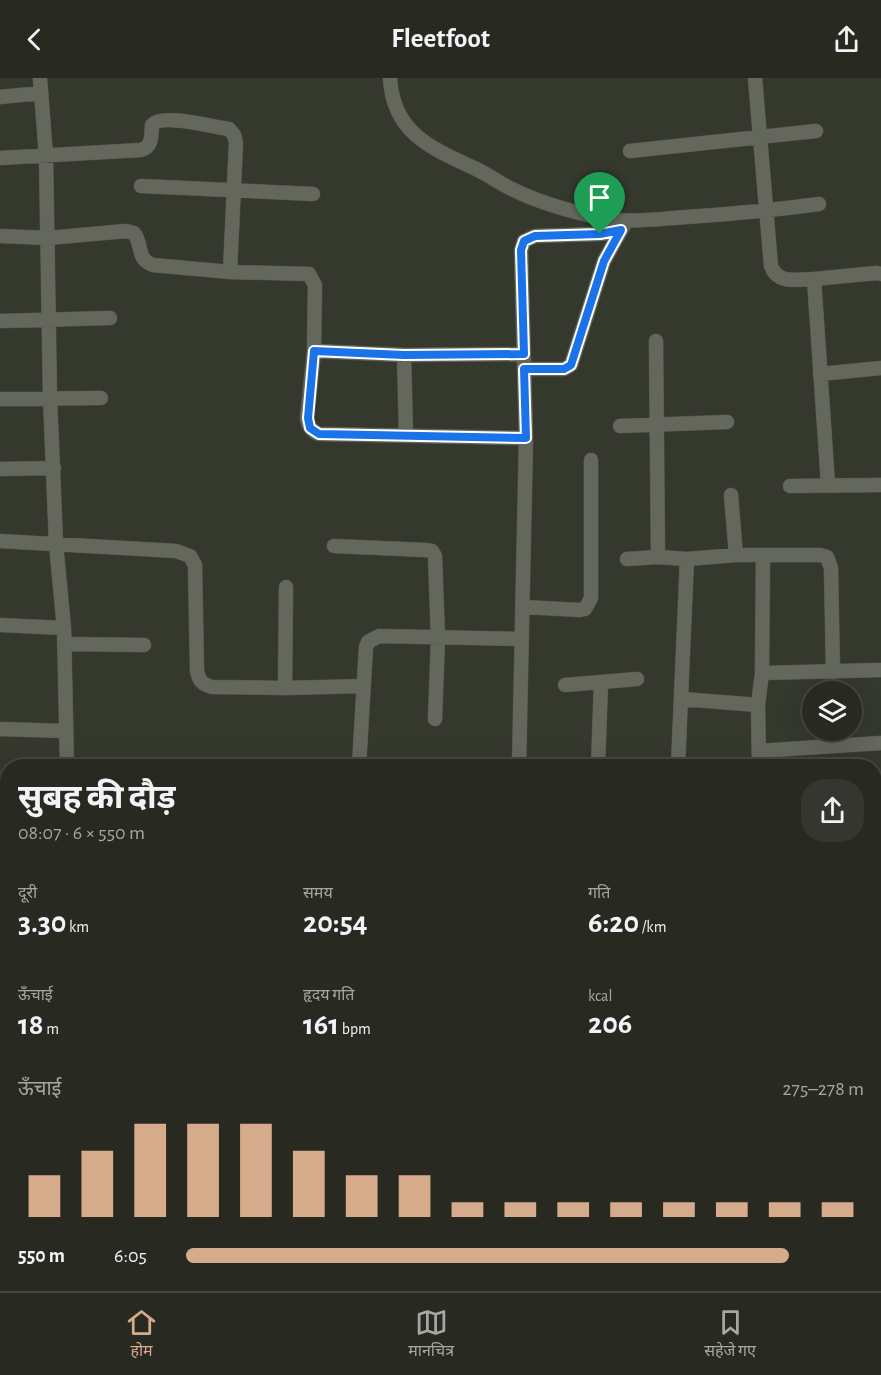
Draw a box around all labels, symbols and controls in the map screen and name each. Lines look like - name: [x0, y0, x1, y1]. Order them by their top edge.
- icon: back: [18, 23, 51, 56]
- icon: share: [830, 23, 863, 56]
- text: Fleetfoot: [391, 25, 490, 52]
- pin: [574, 172, 625, 234]
- icon: arrive: [583, 181, 616, 214]
- map controls: [802, 681, 862, 741]
- button: layers: [802, 681, 862, 741]
- button: share: [801, 779, 864, 842]
- text: सुबह की दौड़: [18, 782, 176, 815]
- text: 08:07 · 6 × 550 m: [18, 823, 145, 843]
- text: दूरी: [18, 885, 37, 901]
- text: समय: [303, 885, 333, 901]
- text: गति: [588, 885, 610, 901]
- text: 3.30: [18, 908, 66, 938]
- text: 20:54: [303, 908, 368, 938]
- text: 6:20: [588, 908, 639, 938]
- text: km: [66, 919, 89, 935]
- text: /km: [639, 919, 666, 935]
- text: ऊँचाई: [18, 987, 53, 1003]
- text: हृदय गति: [303, 987, 355, 1003]
- text: kcal: [588, 988, 612, 1004]
- text: 206: [588, 1009, 632, 1039]
- text: 18: [18, 1010, 44, 1040]
- text: 161: [303, 1010, 339, 1040]
- text: m: [44, 1021, 59, 1037]
- text: bpm: [339, 1021, 371, 1037]
- text: ऊँचाई: [18, 1079, 61, 1099]
- text: 275–278 m: [782, 1079, 864, 1099]
- text: 550 m: [18, 1246, 65, 1266]
- text: 6:05: [114, 1246, 147, 1266]
- tab: होम: [125, 1306, 158, 1363]
- tab: मानचित्र: [408, 1306, 454, 1363]
- tab: सहेजे गए: [704, 1306, 756, 1363]

